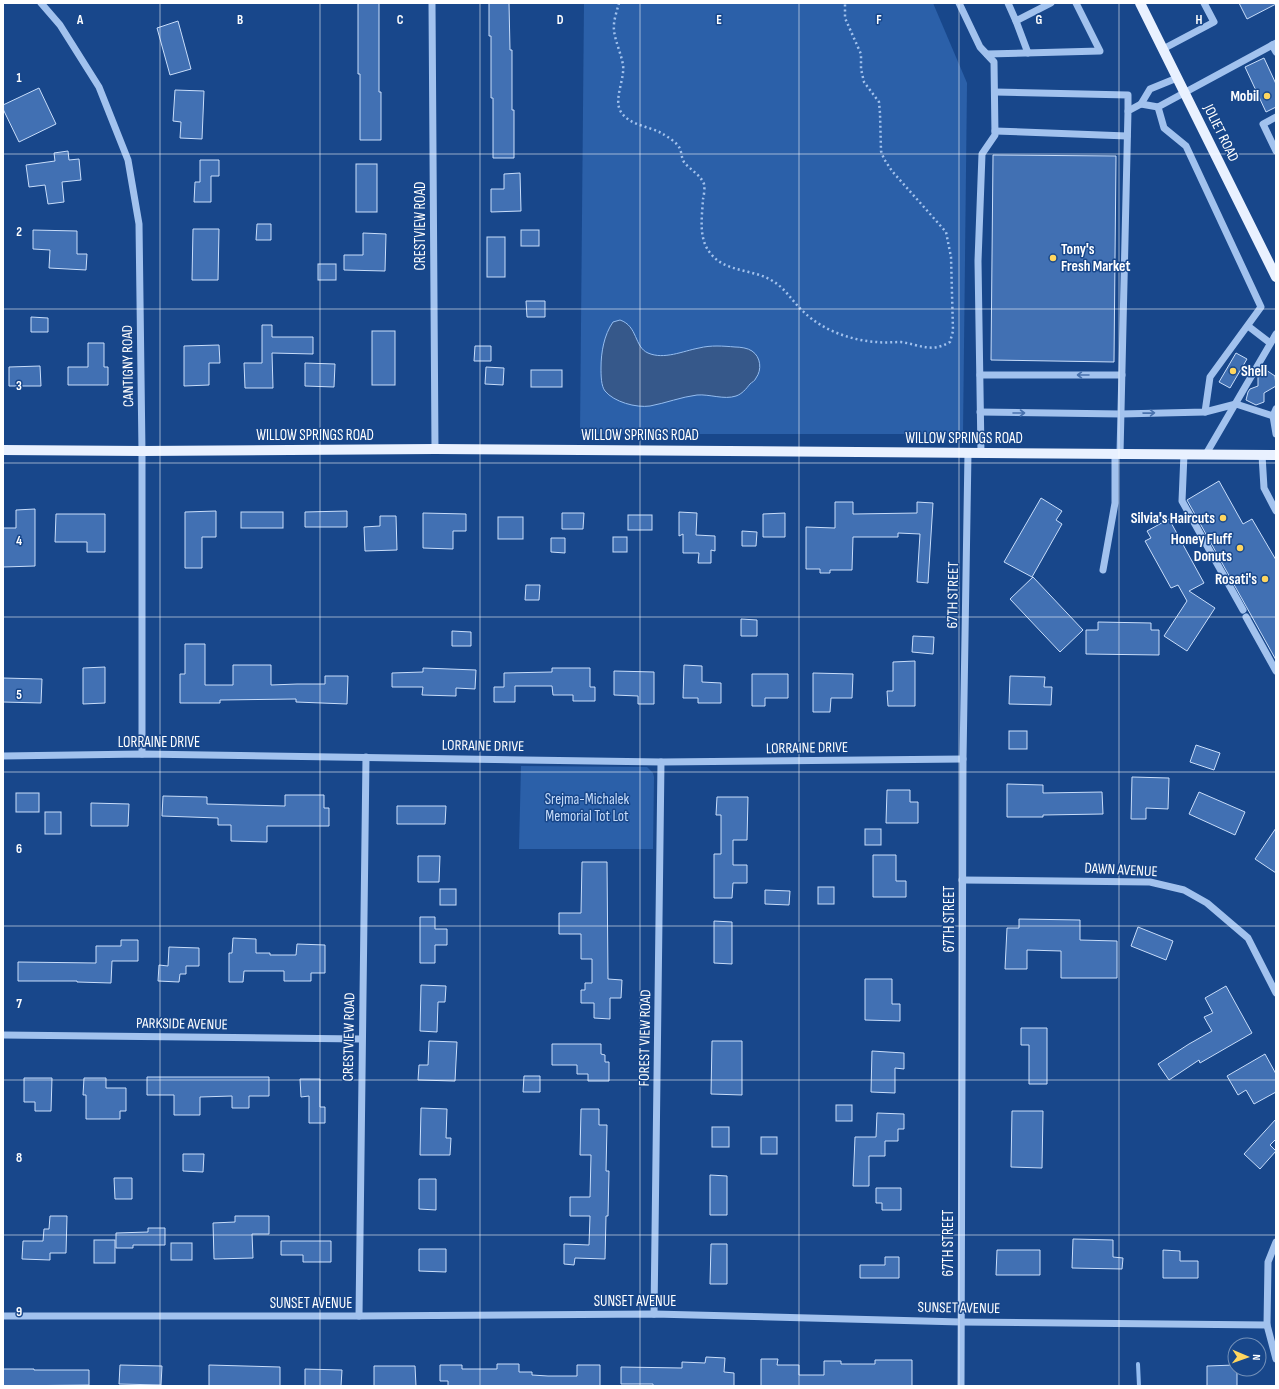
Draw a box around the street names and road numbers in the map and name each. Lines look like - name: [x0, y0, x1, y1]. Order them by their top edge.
- street label: JOLIET ROAD: [1199, 100, 1243, 165]
- street label: CRESTVIEW ROAD: [411, 182, 430, 270]
- street label: CANTIGNY ROAD: [118, 325, 138, 407]
- street label: WILLOW SPRINGS ROAD: [256, 426, 374, 445]
- street label: WILLOW SPRINGS ROAD: [581, 426, 699, 445]
- street label: WILLOW SPRINGS ROAD: [905, 429, 1023, 448]
- street label: 67TH STREET: [943, 561, 963, 629]
- street label: LORRAINE DRIVE: [118, 733, 200, 752]
- street label: LORRAINE DRIVE: [442, 736, 524, 756]
- street label: LORRAINE DRIVE: [766, 738, 848, 758]
- street label: DAWN AVENUE: [1084, 859, 1158, 881]
- street label: 67TH STREET: [940, 886, 959, 952]
- street label: FOREST VIEW ROAD: [635, 989, 655, 1087]
- street label: CRESTVIEW ROAD: [339, 992, 359, 1082]
- street label: PARKSIDE AVENUE: [136, 1014, 228, 1034]
- street label: 67TH STREET: [939, 1210, 958, 1276]
- street label: SUNSET AVENUE: [594, 1292, 676, 1311]
- street label: SUNSET AVENUE: [270, 1294, 352, 1313]
- street label: SUNSET AVENUE: [917, 1298, 1001, 1318]

